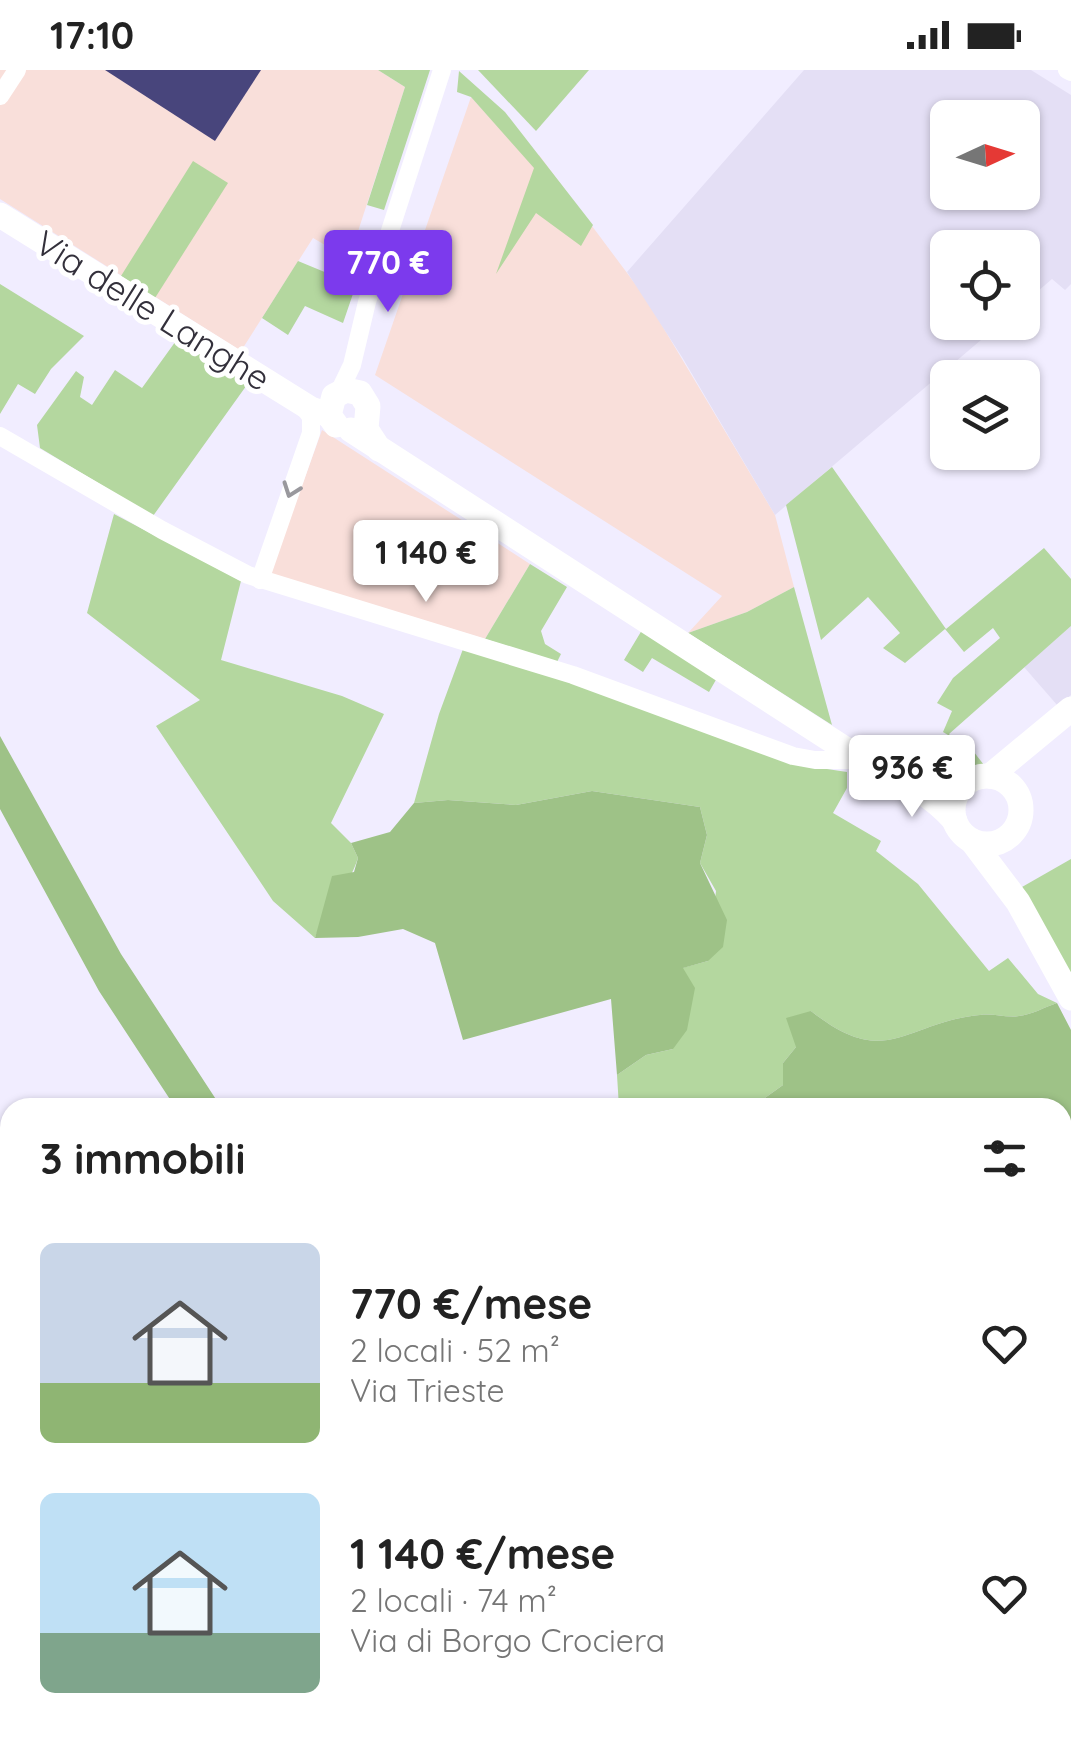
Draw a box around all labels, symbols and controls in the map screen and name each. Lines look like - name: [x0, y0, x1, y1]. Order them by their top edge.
- text: 17:10: [50, 11, 134, 59]
- north arrow: [930, 100, 1040, 210]
- map controls: [930, 100, 1040, 470]
- street label: Via delle Langhe: [27, 220, 279, 400]
- pin: 770 €: [318, 230, 458, 315]
- button: locate: [930, 230, 1040, 340]
- text: 770 €: [346, 242, 430, 282]
- button: layers: [930, 360, 1040, 470]
- one-way arrow: [282, 480, 303, 497]
- pin: 1 140 €: [334, 520, 518, 605]
- text: 1 140 €: [375, 532, 477, 572]
- pin: 936 €: [842, 735, 982, 820]
- text: 936 €: [871, 747, 953, 787]
- icon: filters: [977, 1131, 1032, 1186]
- text: 3 immobili: [40, 1132, 245, 1185]
- text: 770 €/mese: [350, 1277, 592, 1330]
- icon: home: [120, 1283, 240, 1403]
- icon: heart: [977, 1316, 1032, 1371]
- text: 2 locali · 52 m²: [350, 1330, 560, 1370]
- text: Via Trieste: [350, 1370, 505, 1410]
- text: 1 140 €/mese: [350, 1527, 615, 1580]
- icon: home: [120, 1533, 240, 1653]
- icon: heart: [977, 1566, 1032, 1621]
- text: 2 locali · 74 m²: [350, 1580, 557, 1620]
- text: Via di Borgo Crociera: [350, 1620, 665, 1660]

